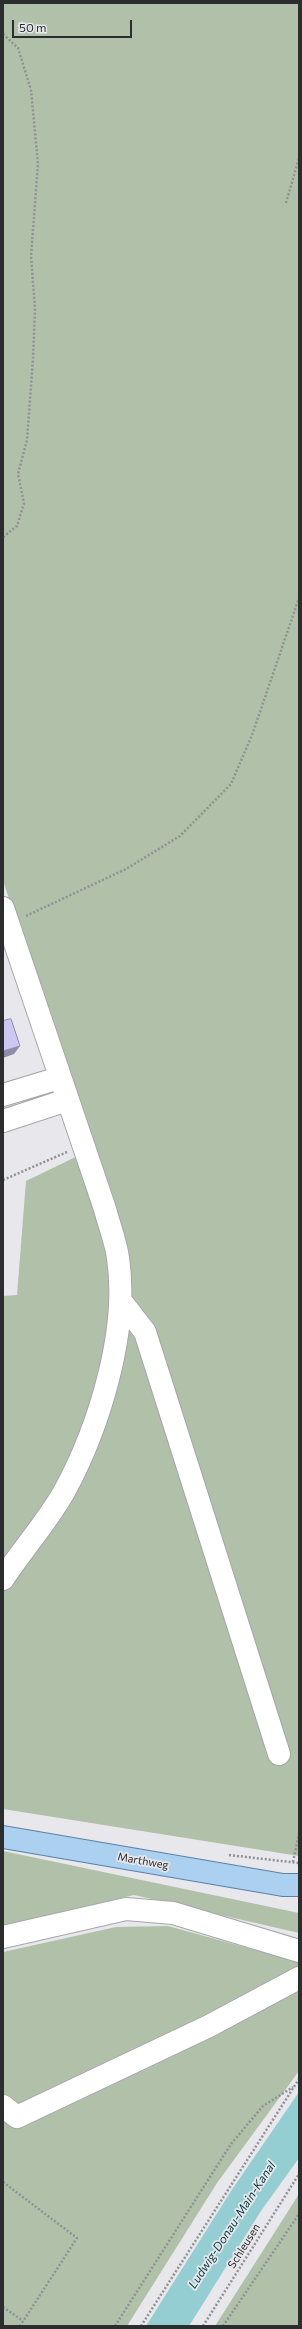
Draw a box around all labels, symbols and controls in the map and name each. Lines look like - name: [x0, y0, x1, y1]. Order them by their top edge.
- scale bar: [14, 12, 134, 38]
- text: 50 m: [19, 20, 47, 34]
- street label: Marthweg: [116, 1850, 170, 1872]
- water label: Ludwig-Donau-Main-Kanal: [185, 2159, 279, 2291]
- street label: Schleusen: [225, 2221, 263, 2271]

